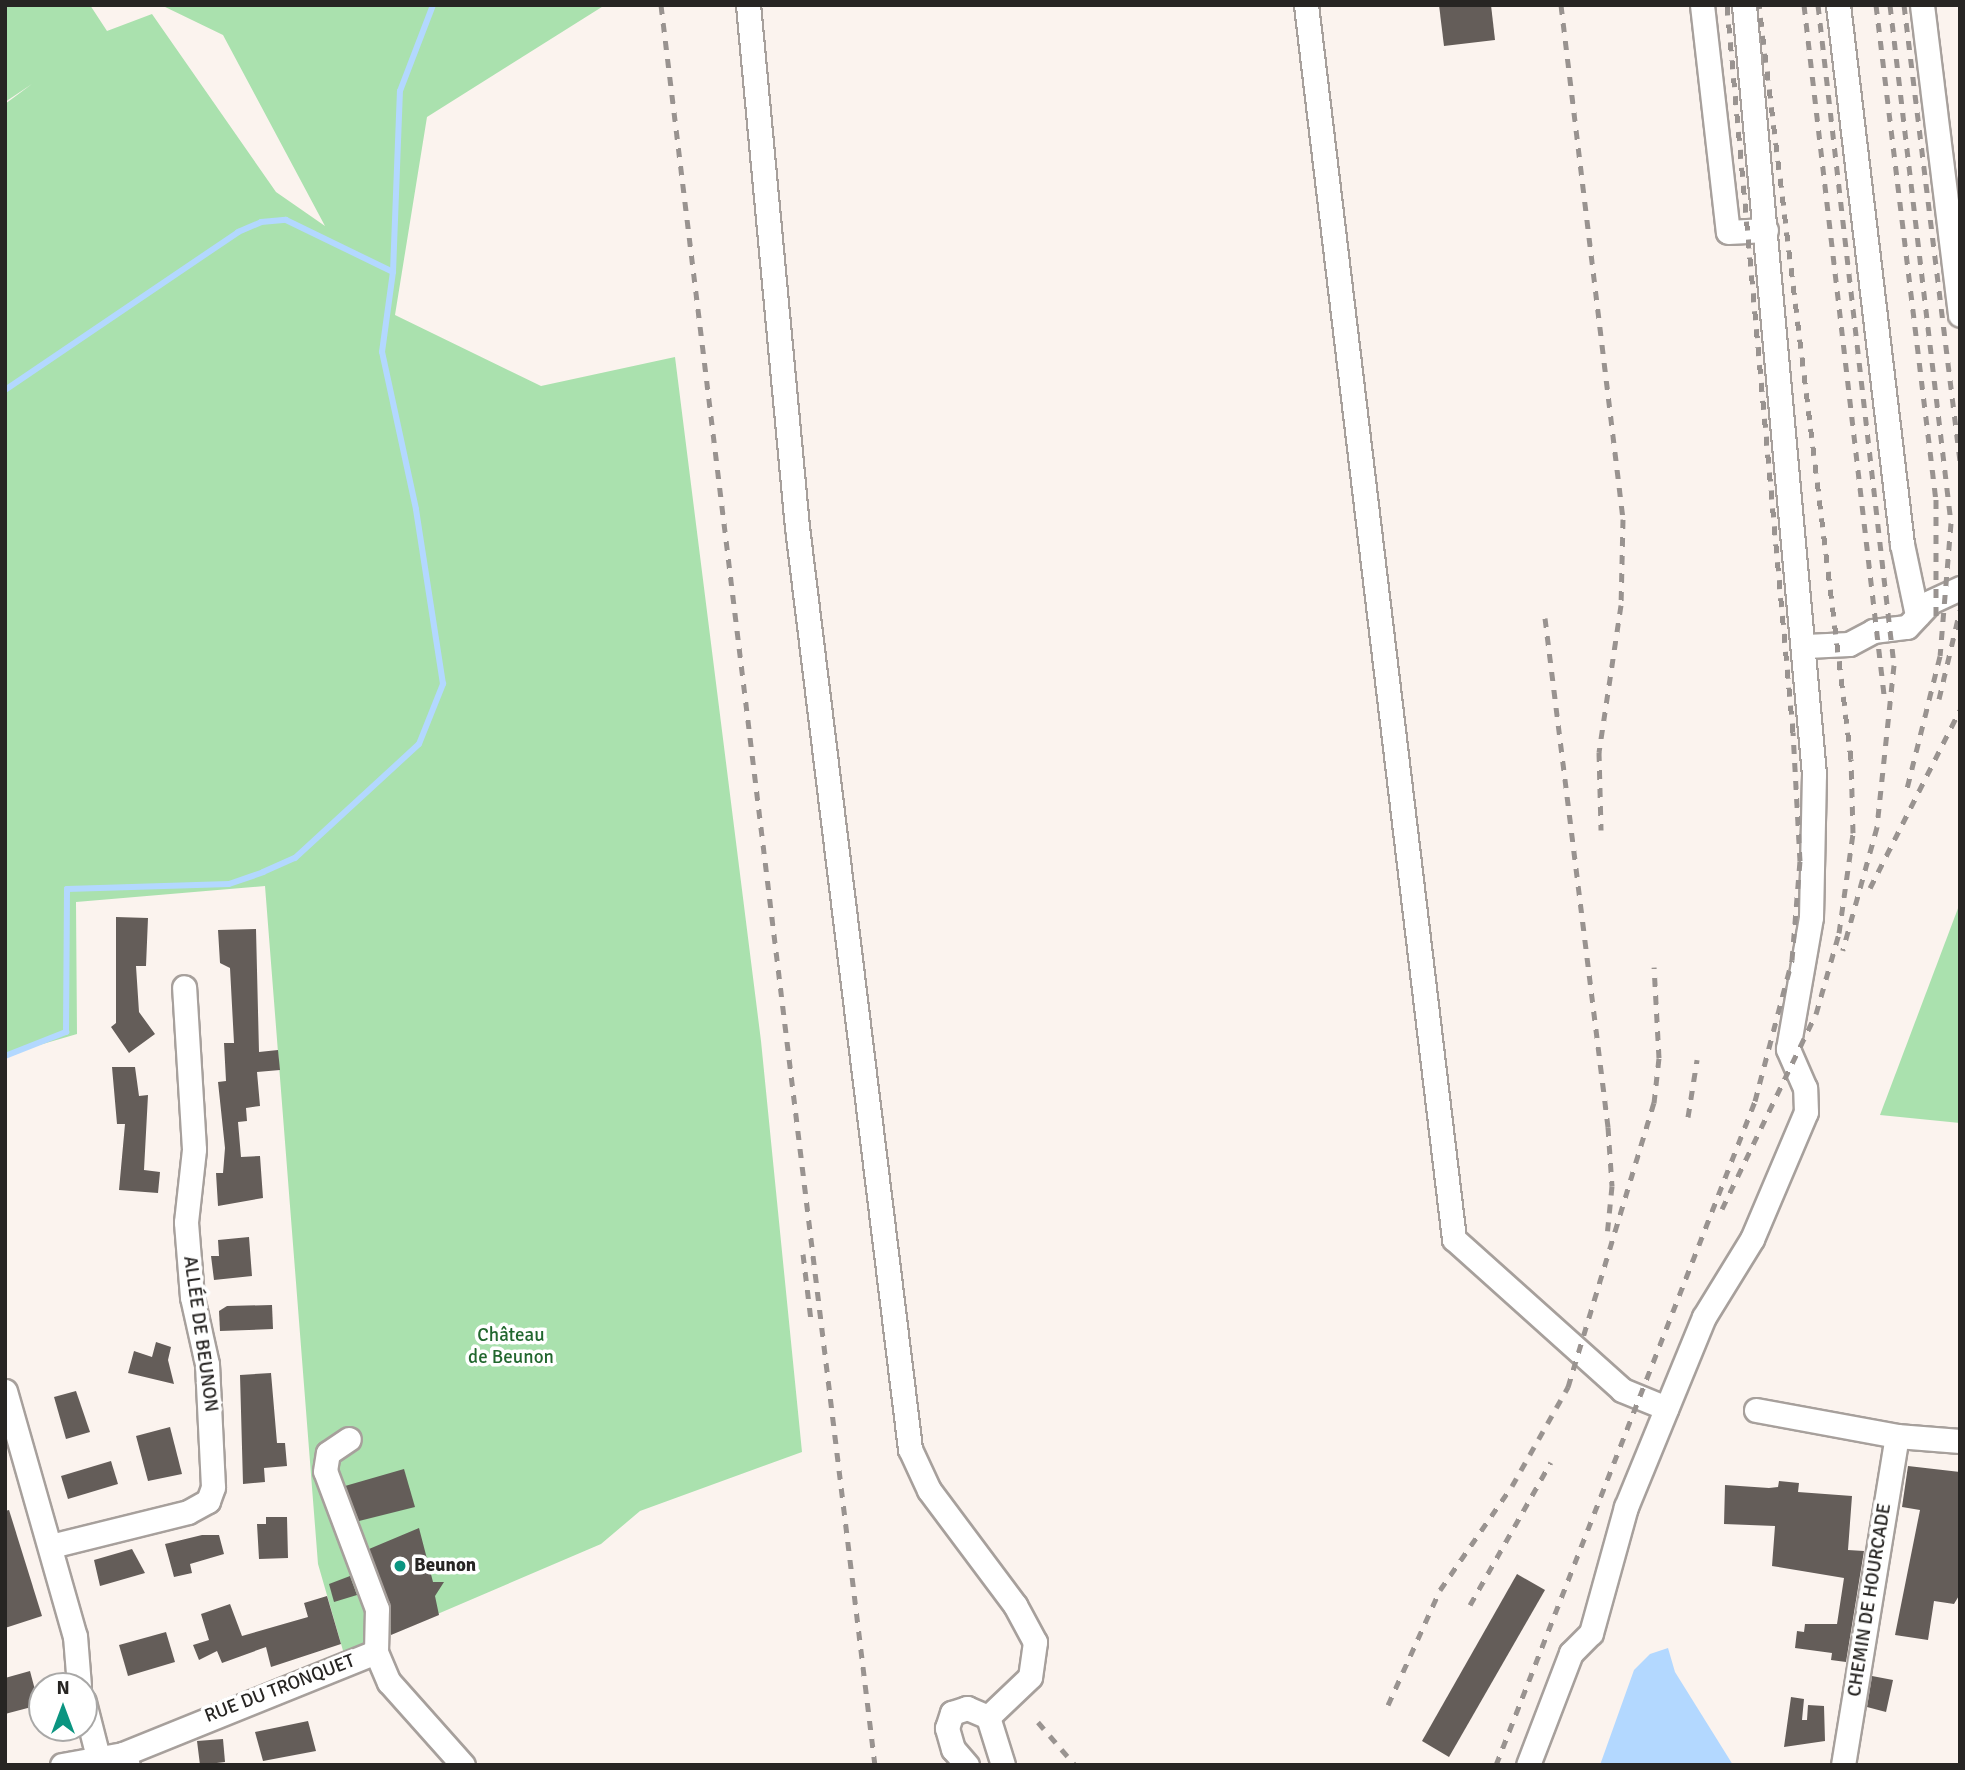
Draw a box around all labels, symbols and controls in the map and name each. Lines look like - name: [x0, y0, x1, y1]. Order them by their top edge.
- street label: ALLÉE DE BEUNON: [178, 1255, 222, 1413]
- park label: Château de Beunon: [468, 1325, 554, 1369]
- street label: CHEMIN DE HOURCADE: [1843, 1502, 1897, 1698]
- place label: Beunon: [414, 1555, 476, 1577]
- marker: Beunon: [392, 1558, 408, 1574]
- street label: RUE DU TRONQUET: [202, 1650, 358, 1728]
- north arrow: [28, 1672, 98, 1742]
- text: N: [56, 1676, 70, 1700]

